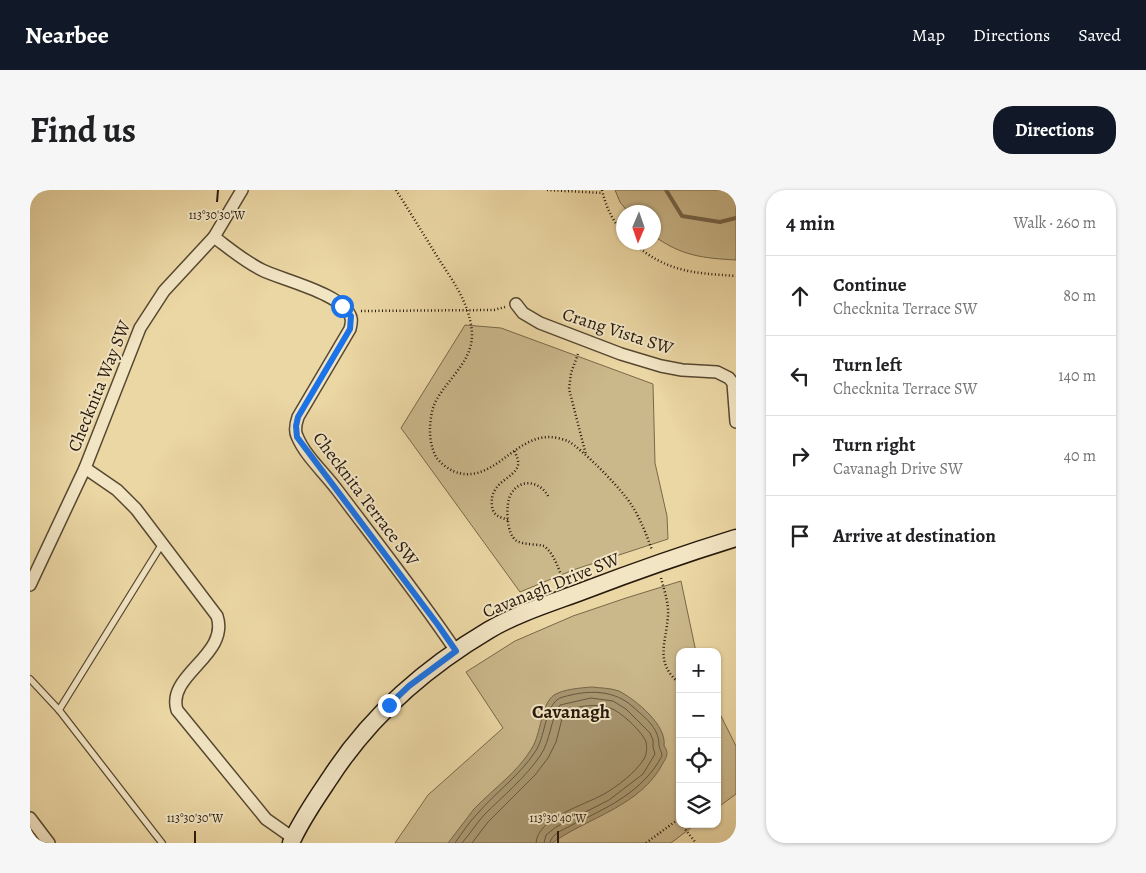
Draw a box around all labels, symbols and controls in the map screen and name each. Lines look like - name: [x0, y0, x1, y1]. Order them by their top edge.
- text: Nearbee: [25, 19, 109, 51]
- text: Map: [912, 23, 945, 47]
- text: Directions: [973, 23, 1050, 47]
- text: Saved: [1078, 23, 1121, 47]
- text: Find us: [30, 106, 136, 154]
- button: Directions: [993, 106, 1116, 154]
- north arrow: [616, 205, 661, 250]
- text: 113°30'30"W: [189, 207, 246, 223]
- text: 4 min: [786, 209, 835, 237]
- text: Walk · 260 m: [1014, 212, 1096, 234]
- text: Continue: [833, 272, 907, 298]
- icon: ahead: [786, 282, 814, 310]
- text: 80 m: [1063, 285, 1096, 307]
- route start: [331, 295, 354, 318]
- text: Checknita Terrace SW: [833, 298, 977, 320]
- street label: Crang Vista SW: [559, 302, 677, 360]
- street label: Checknita Way SW: [62, 317, 136, 455]
- text: Turn left: [833, 352, 902, 378]
- icon: left: [786, 362, 814, 390]
- text: 140 m: [1058, 365, 1096, 387]
- text: Checknita Terrace SW: [833, 378, 977, 400]
- street label: Checknita Terrace SW: [308, 427, 425, 571]
- text: Turn right: [833, 432, 915, 458]
- icon: right: [786, 442, 814, 470]
- text: 40 m: [1064, 445, 1096, 467]
- text: Cavanagh Drive SW: [833, 458, 963, 480]
- icon: arrive: [786, 522, 814, 550]
- text: Arrive at destination: [833, 523, 996, 549]
- street label: Cavanagh Drive SW: [479, 546, 623, 624]
- map controls: [676, 648, 721, 828]
- button: +: [676, 648, 721, 693]
- button: −: [676, 693, 721, 738]
- route end: [378, 694, 401, 717]
- district label: Cavanagh: [532, 699, 610, 725]
- button: locate: [676, 738, 721, 783]
- button: layers: [676, 783, 721, 828]
- text: 113°30'30"W: [167, 810, 224, 826]
- text: 113°30'40"W: [530, 810, 587, 826]

